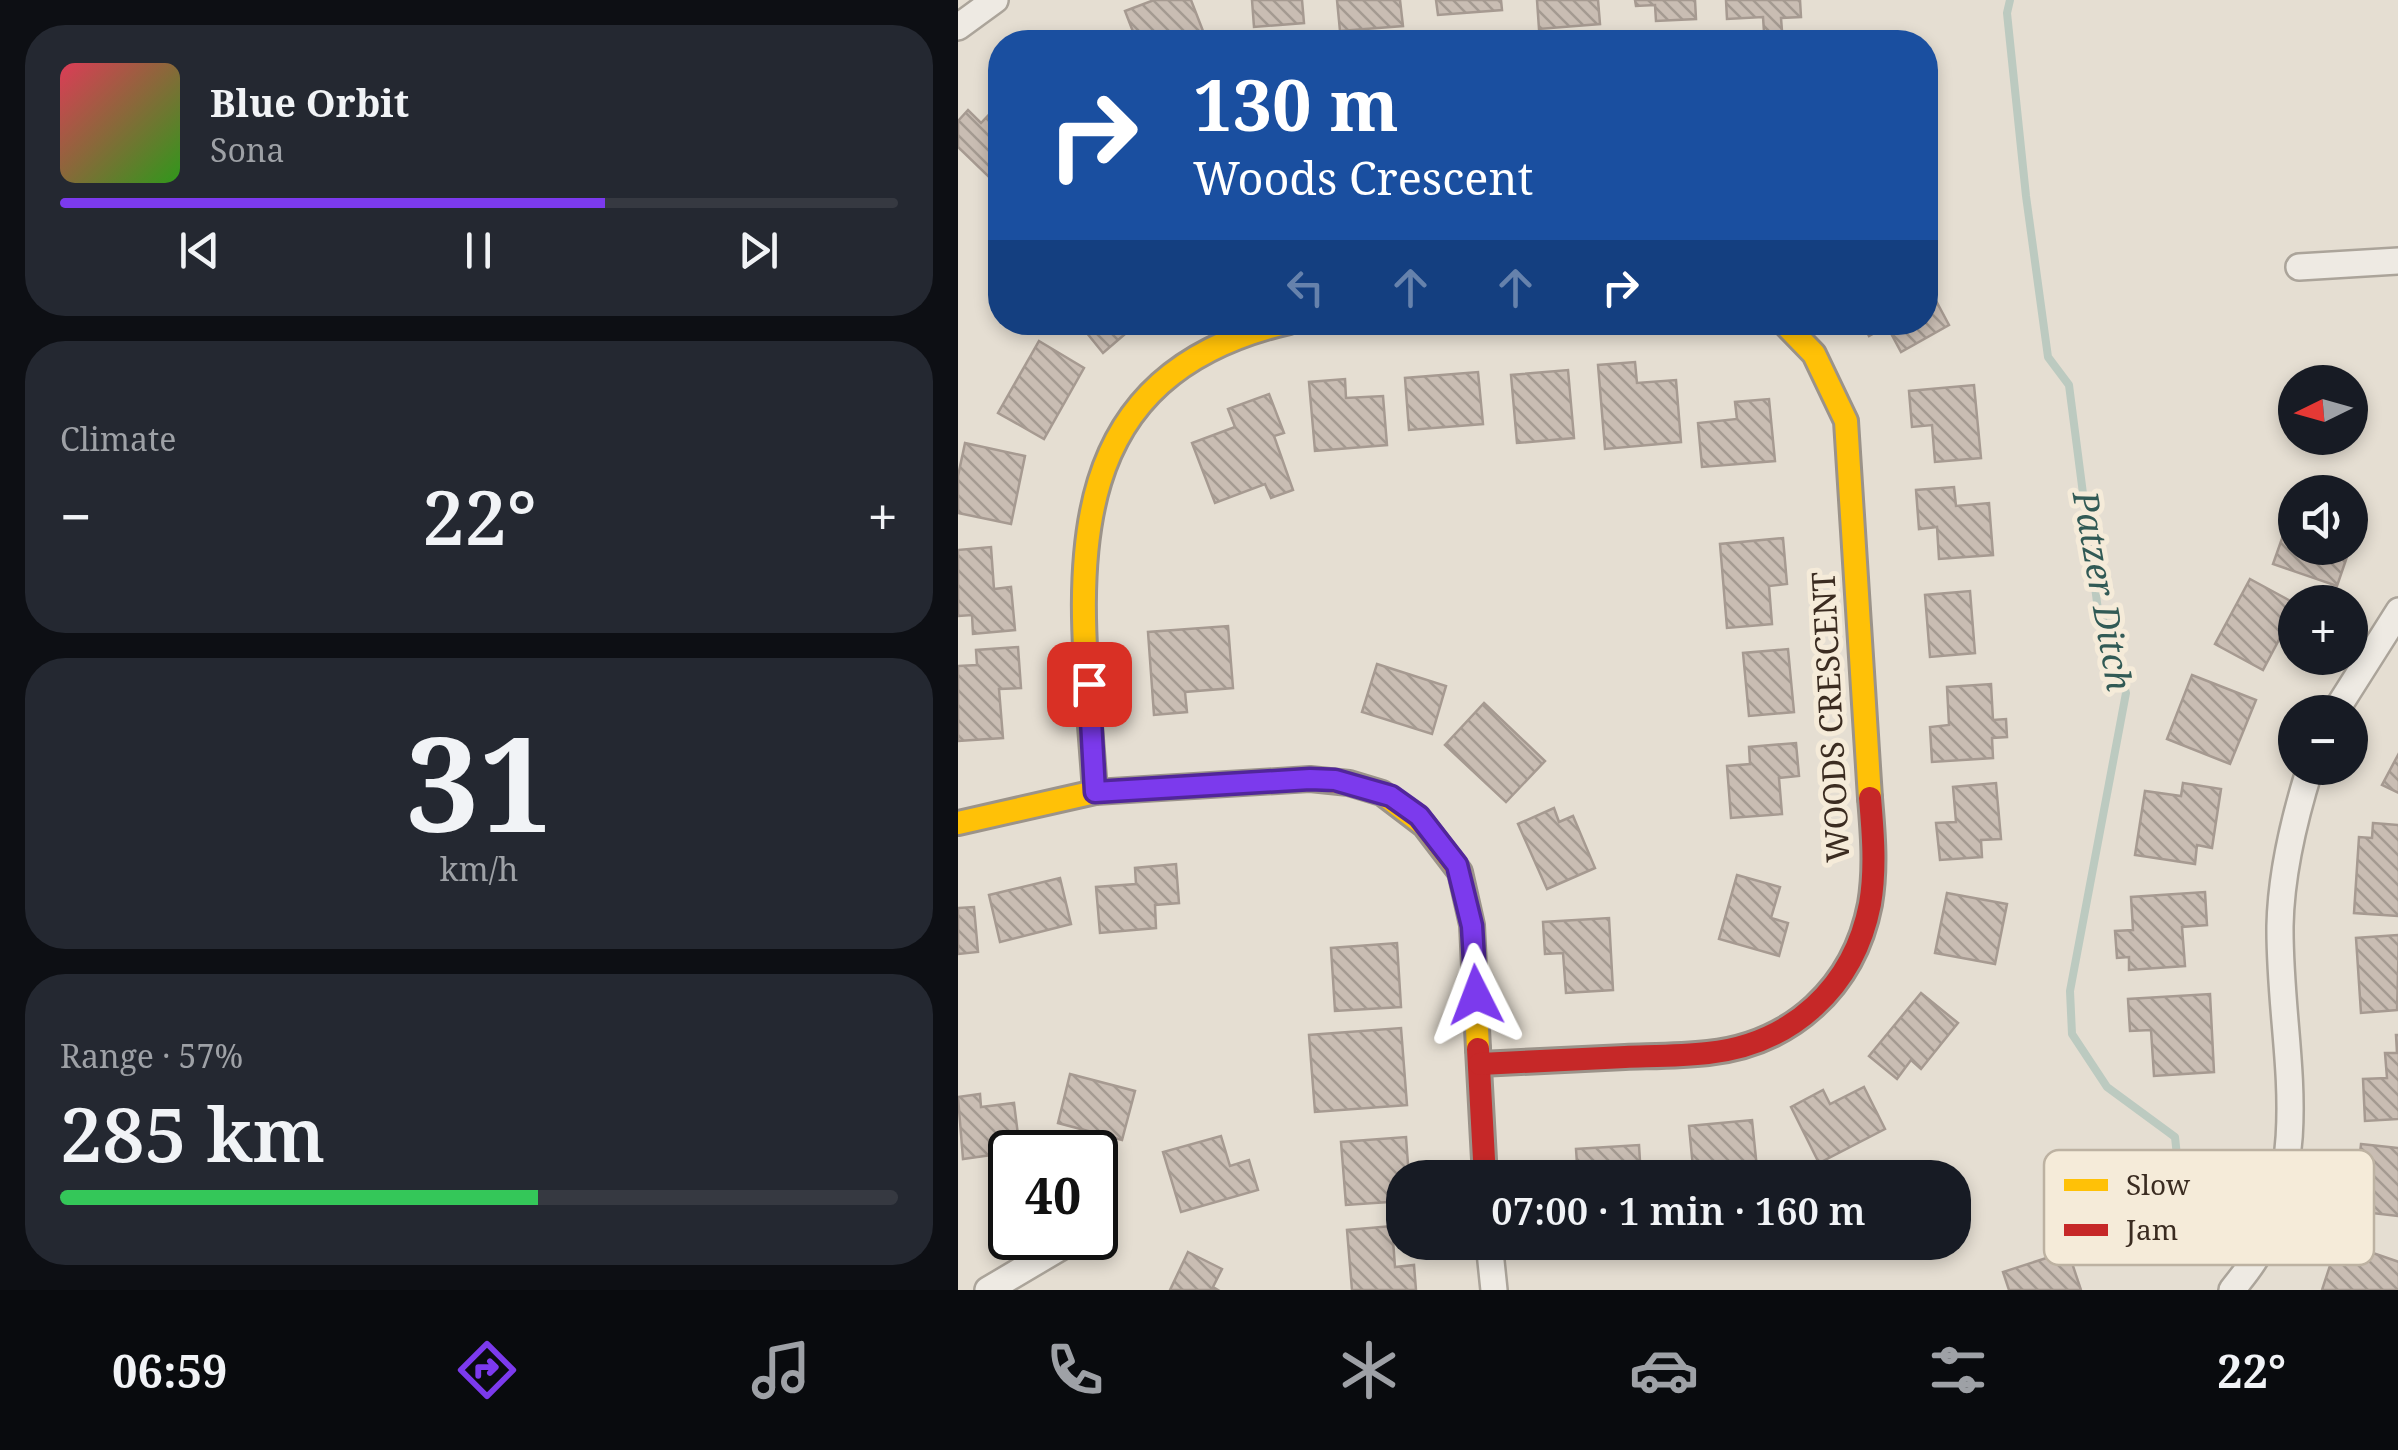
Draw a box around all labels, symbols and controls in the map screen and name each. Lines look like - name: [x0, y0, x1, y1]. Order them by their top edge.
- text: 130 m: [1193, 56, 1399, 152]
- icon: right: [1028, 70, 1158, 200]
- text: Blue Orbit: [210, 76, 409, 128]
- text: Sona: [210, 128, 285, 171]
- text: Woods Crescent: [1193, 147, 1533, 208]
- icon: previous: [172, 223, 227, 278]
- icon: pause: [451, 223, 506, 278]
- icon: next: [731, 223, 786, 278]
- icon: left: [1278, 260, 1333, 315]
- icon: ahead: [1383, 260, 1438, 315]
- icon: ahead: [1488, 260, 1543, 315]
- icon: right: [1593, 260, 1648, 315]
- north arrow: [2278, 365, 2368, 455]
- map controls: [2278, 365, 2368, 785]
- text: Climate: [60, 417, 176, 460]
- text: 22°: [422, 465, 537, 567]
- button: sound: [2278, 475, 2368, 565]
- text: −: [60, 478, 92, 553]
- text: +: [867, 478, 898, 553]
- water label: Patzer Ditch: [2063, 486, 2144, 695]
- street label: WOODS CRESCENT: [1800, 571, 1859, 863]
- button: +: [2278, 585, 2368, 675]
- pin: [1047, 642, 1132, 727]
- icon: arrive: [1062, 657, 1117, 712]
- text: 31: [406, 693, 552, 870]
- button: −: [2278, 695, 2368, 785]
- text: km/h: [440, 847, 518, 890]
- position arrow: [1424, 943, 1528, 1047]
- text: Range · 57%: [60, 1034, 243, 1077]
- text: 285 km: [60, 1082, 325, 1184]
- speed limit sign: 40: [988, 1130, 1118, 1260]
- legend: [2044, 1150, 2374, 1265]
- text: Slow: [2126, 1165, 2191, 1203]
- text: 07:00 · 1 min · 160 m: [1491, 1184, 1866, 1236]
- text: Jam: [2125, 1210, 2178, 1248]
- icon: directions: [452, 1335, 522, 1405]
- icon: music: [746, 1335, 816, 1405]
- icon: phone: [1040, 1335, 1110, 1405]
- icon: climate: [1334, 1335, 1404, 1405]
- icon: car: [1629, 1335, 1699, 1405]
- icon: filters: [1923, 1335, 1993, 1405]
- text: 06:59: [112, 1340, 228, 1401]
- text: 22°: [2217, 1340, 2286, 1401]

